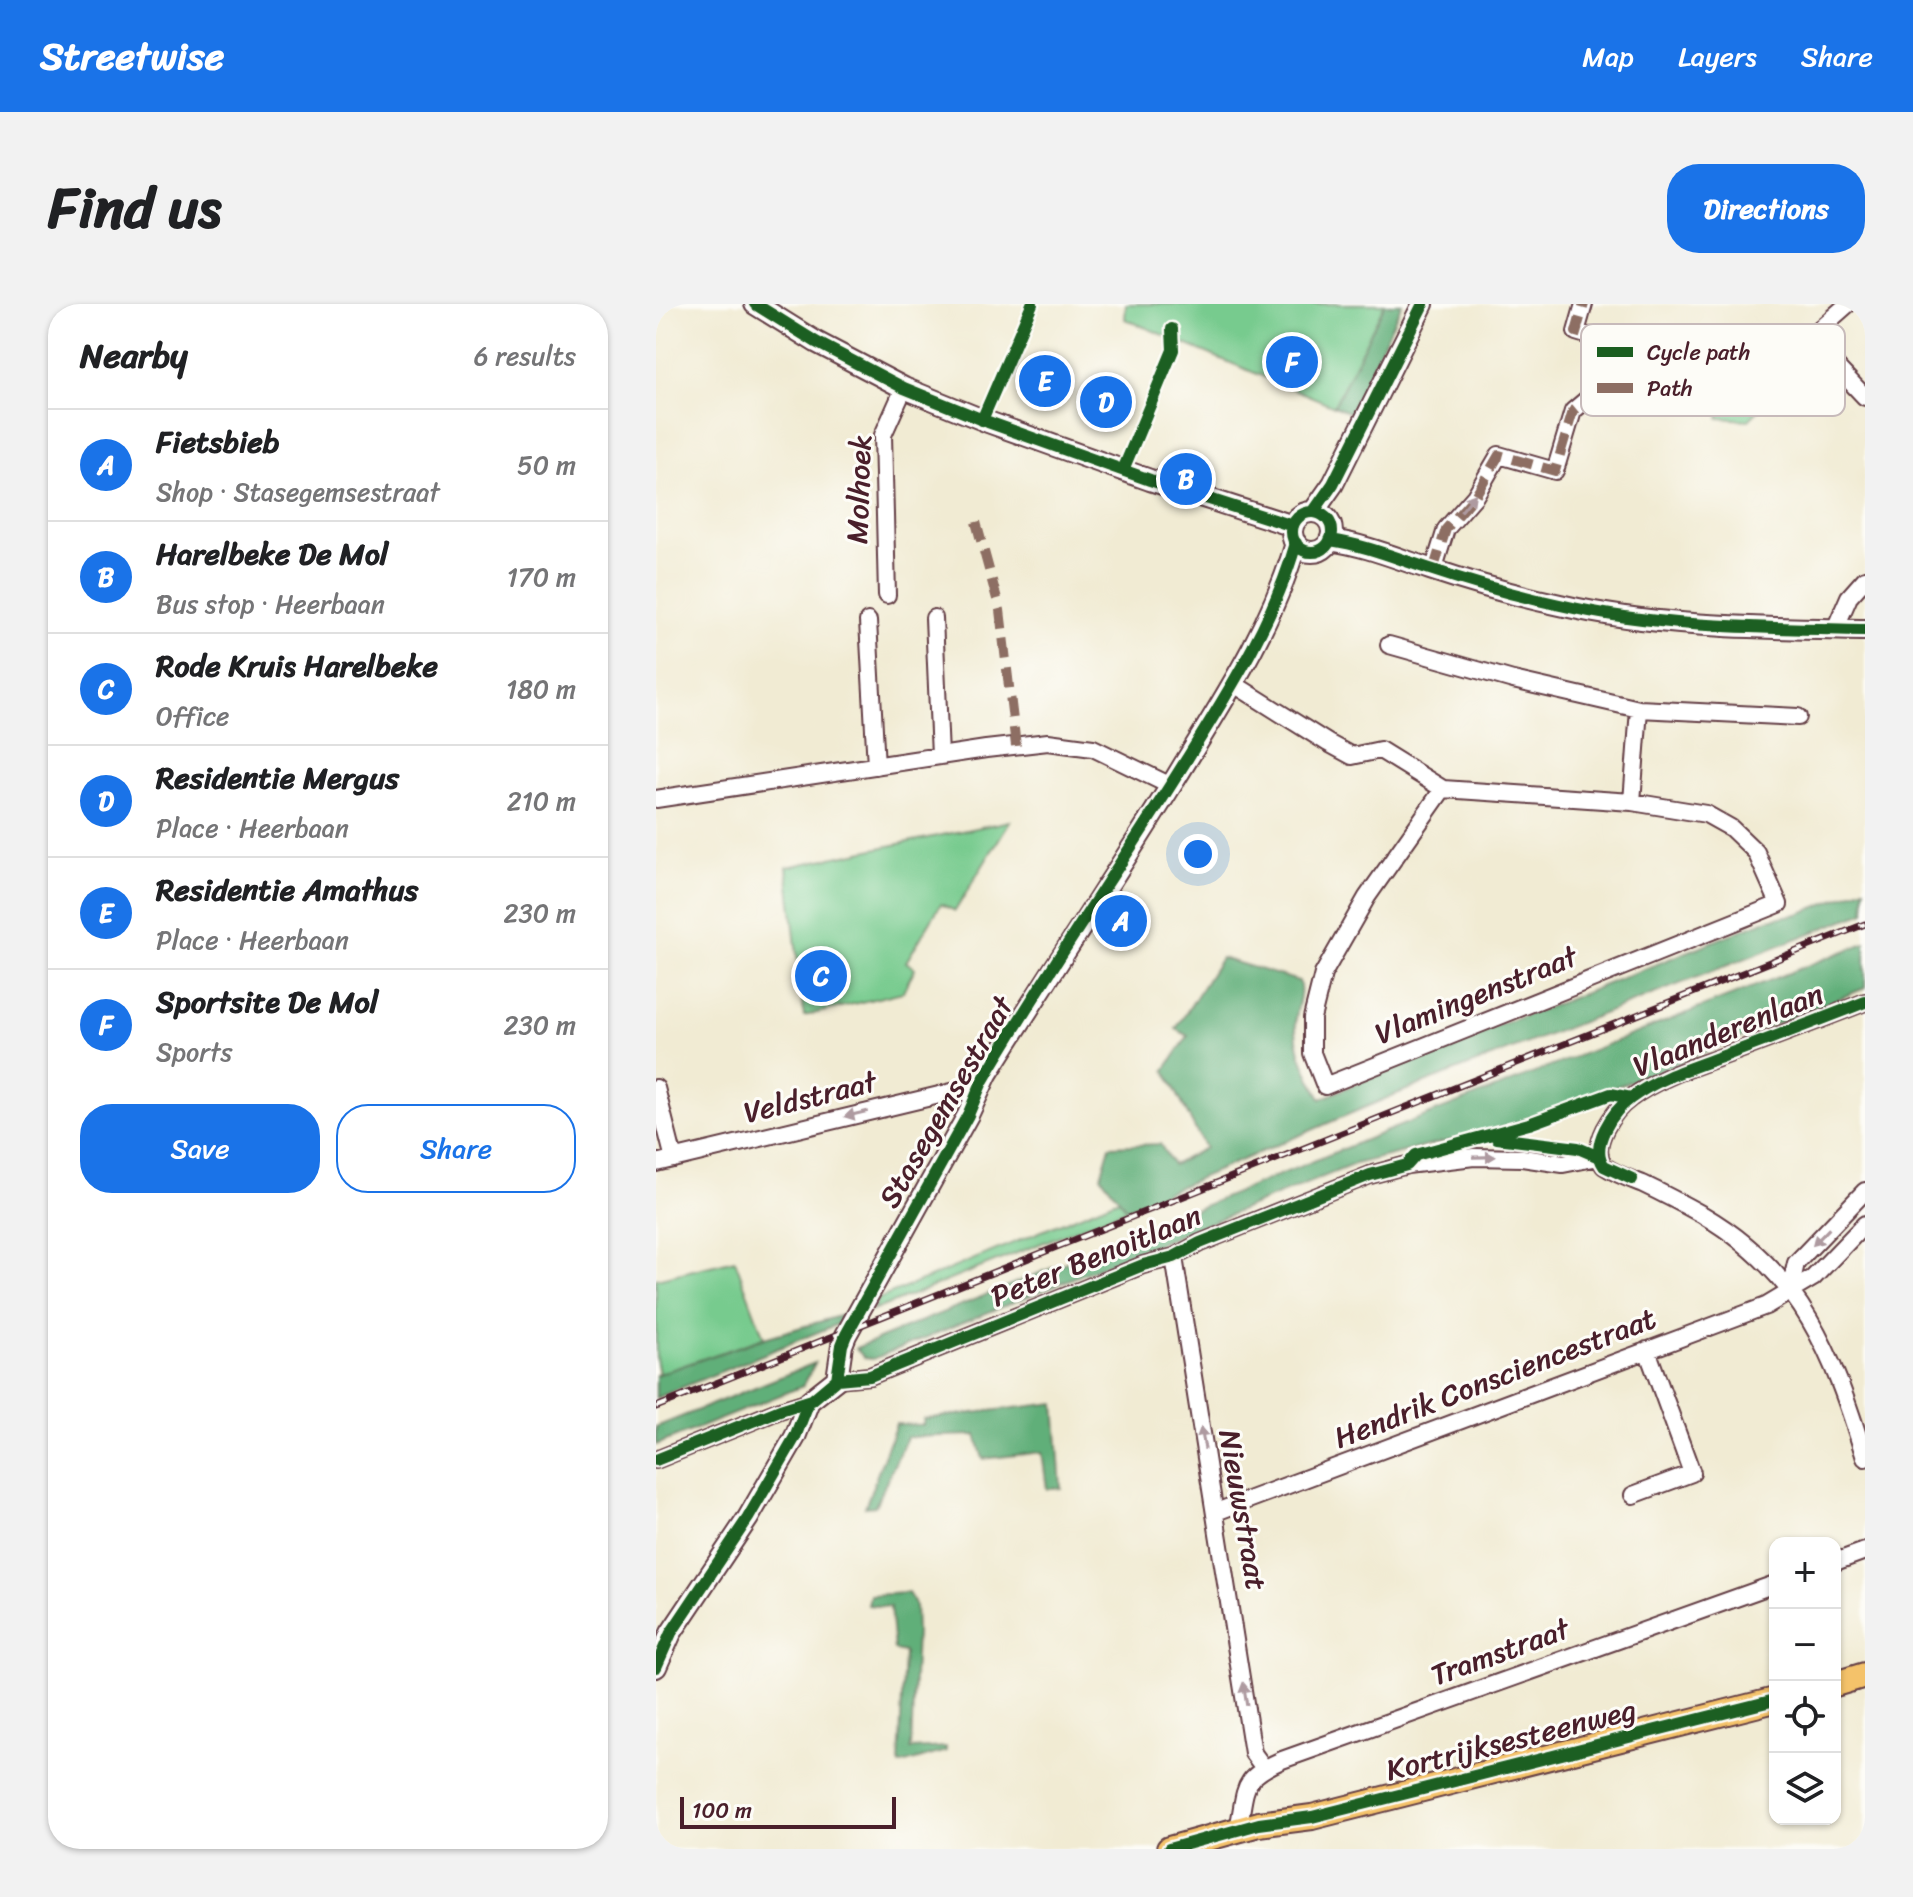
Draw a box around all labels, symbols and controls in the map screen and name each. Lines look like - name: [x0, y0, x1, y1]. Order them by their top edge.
- text: Streetwise: [40, 23, 224, 90]
- text: Map: [1582, 32, 1634, 81]
- text: Layers: [1678, 32, 1757, 81]
- text: Share: [1801, 32, 1873, 81]
- text: Find us: [48, 159, 221, 258]
- button: Directions: [1667, 164, 1865, 253]
- legend: [1581, 324, 1845, 416]
- text: Nearby: [80, 326, 188, 386]
- pin: F: [1266, 332, 1318, 392]
- text: 6 results: [474, 333, 576, 379]
- text: Cycle path: [1647, 333, 1750, 372]
- pin: E: [1019, 351, 1071, 411]
- text: Path: [1647, 369, 1693, 408]
- pin: D: [1080, 372, 1132, 432]
- text: Fietsbieb: [156, 415, 279, 469]
- street label: Molhoek: [830, 433, 888, 545]
- text: A: [97, 442, 115, 488]
- text: 50 m: [517, 442, 576, 488]
- pin: B: [1160, 449, 1212, 509]
- text: Shop · Stasegemsestraat: [156, 469, 440, 515]
- one-way arrow: [1459, 493, 1476, 513]
- text: Harelbeke De Mol: [156, 527, 388, 581]
- text: B: [98, 554, 114, 600]
- text: 170 m: [507, 554, 576, 600]
- text: Bus stop · Heerbaan: [156, 581, 385, 627]
- text: Rode Kruis Harelbeke: [156, 639, 438, 693]
- text: C: [98, 666, 114, 712]
- text: 180 m: [506, 666, 576, 712]
- text: Office: [156, 693, 229, 739]
- text: Residentie Mergus: [156, 751, 399, 805]
- text: D: [98, 778, 114, 824]
- text: 210 m: [507, 778, 576, 824]
- text: Place · Heerbaan: [156, 805, 349, 851]
- your location: [1178, 834, 1218, 874]
- text: Residentie Amathus: [156, 863, 418, 917]
- text: E: [99, 890, 113, 936]
- text: 230 m: [504, 890, 576, 936]
- pin: A: [1095, 891, 1147, 951]
- text: Place · Heerbaan: [156, 917, 349, 963]
- street label: Vlamingenstraat: [1366, 929, 1587, 1060]
- pin: C: [795, 946, 847, 1006]
- street label: Vlaanderenlaan: [1624, 967, 1832, 1093]
- text: Sportsite De Mol: [156, 975, 378, 1029]
- street label: Stasegemsestraat: [863, 984, 1030, 1219]
- text: F: [99, 1002, 113, 1048]
- text: 230 m: [504, 1002, 576, 1048]
- text: Sports: [156, 1029, 232, 1075]
- street label: Veldstraat: [738, 1054, 884, 1140]
- button: Save: [80, 1104, 320, 1193]
- button: Share: [336, 1104, 576, 1193]
- one-way arrow: [843, 1108, 868, 1121]
- one-way arrow: [1472, 1151, 1497, 1163]
- street label: Peter Benoitlaan: [982, 1189, 1210, 1323]
- one-way arrow: [1812, 1227, 1831, 1246]
- street label: Hendrik Consciencestraat: [1326, 1292, 1664, 1464]
- one-way arrow: [1196, 1425, 1208, 1450]
- street label: Nieuwstraat: [1202, 1425, 1284, 1595]
- map controls: [1769, 1537, 1841, 1825]
- button: +: [1769, 1537, 1841, 1609]
- street label: Tramstraat: [1423, 1601, 1579, 1702]
- button: −: [1769, 1609, 1841, 1681]
- button: locate: [1769, 1681, 1841, 1753]
- one-way arrow: [1239, 1682, 1251, 1707]
- street label: Kortrijksesteenweg: [1380, 1683, 1642, 1797]
- button: layers: [1769, 1753, 1841, 1825]
- text: 100 m: [692, 1791, 752, 1830]
- scale bar: [680, 1793, 896, 1829]

